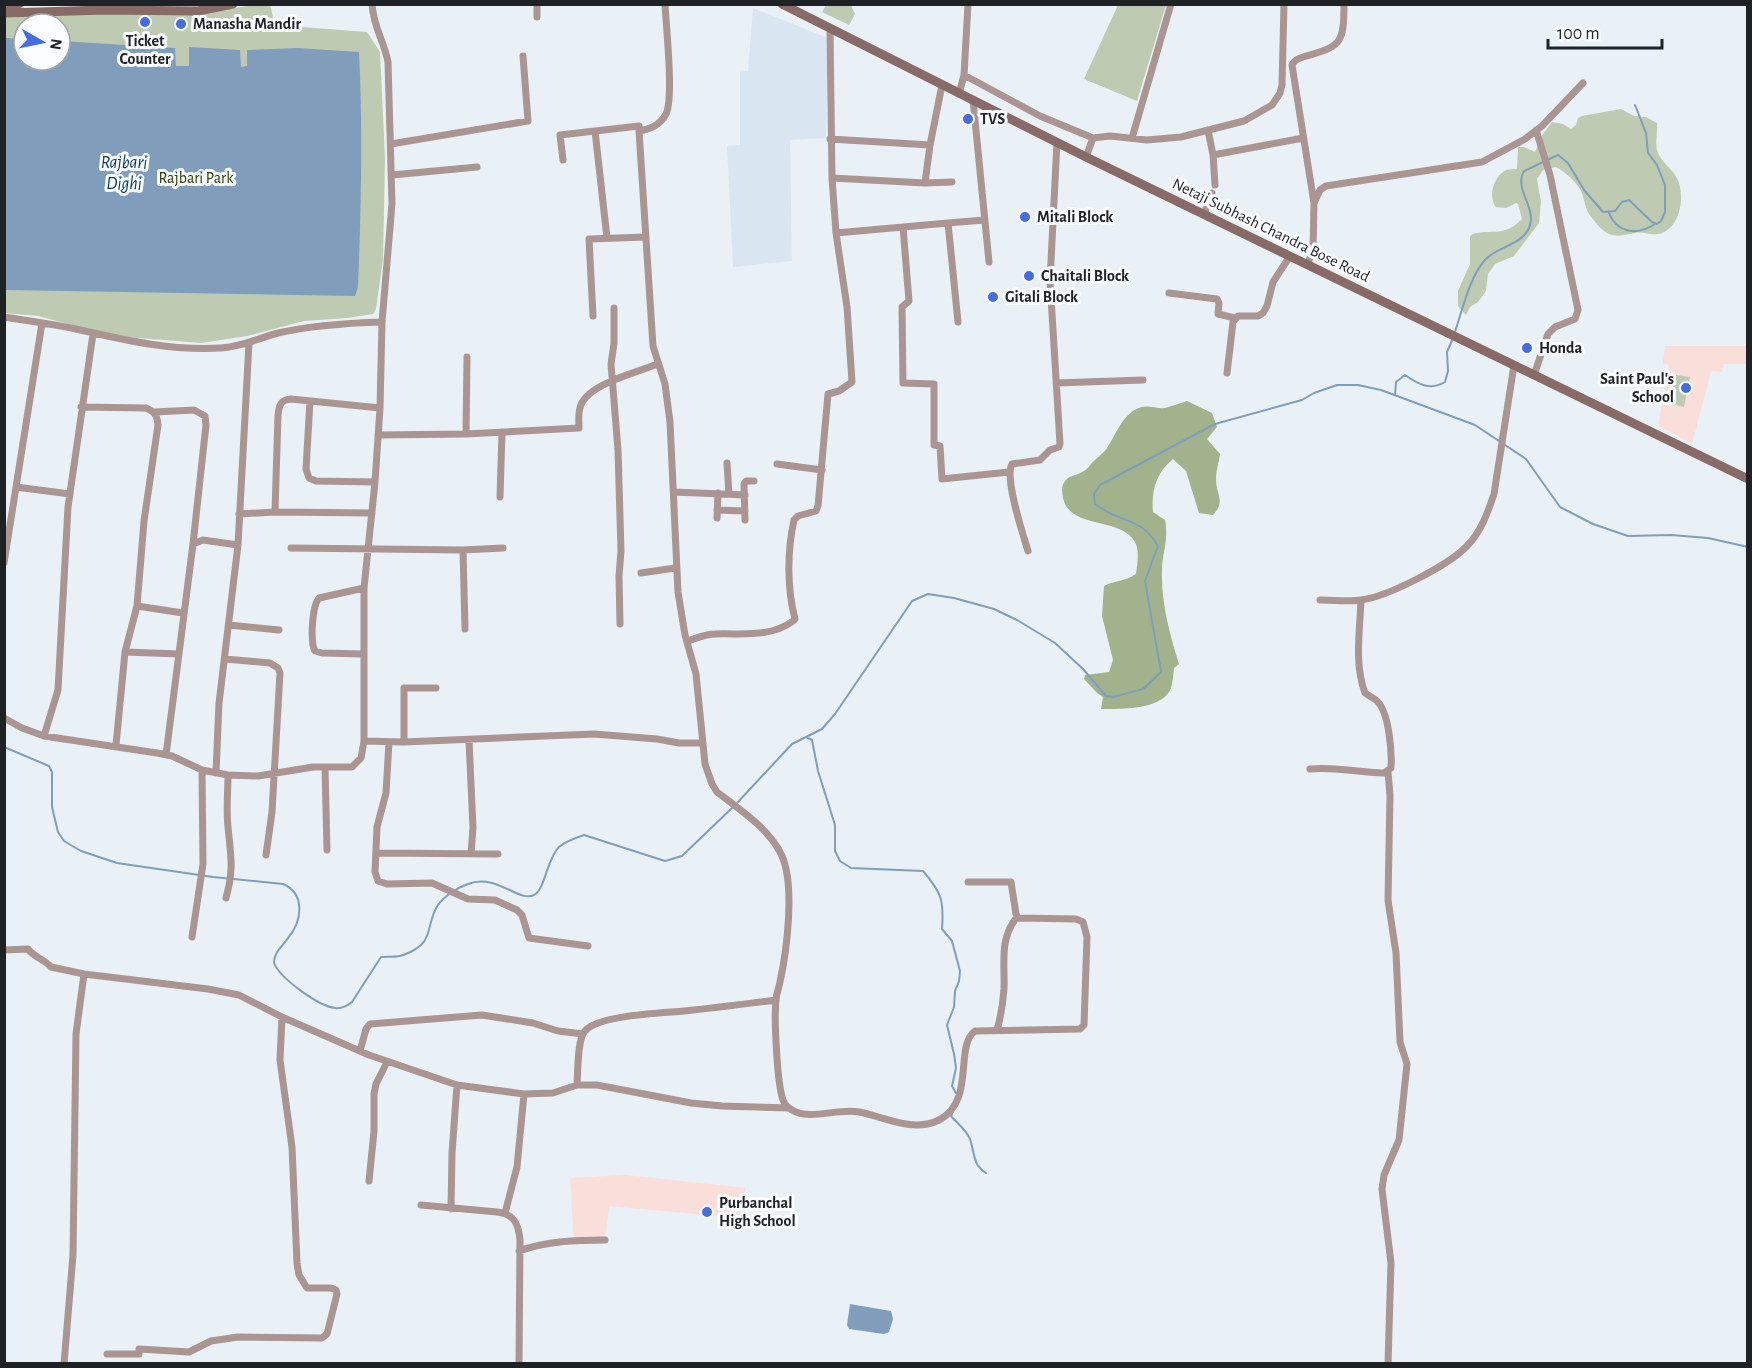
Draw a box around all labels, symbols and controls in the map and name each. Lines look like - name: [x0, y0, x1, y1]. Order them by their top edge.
- north arrow: [12, 12, 72, 72]
- scale bar: [1548, 12, 1662, 50]
- marker: Ticket Counter: [138, 15, 152, 29]
- place label: Manasha Mandir: [193, 16, 301, 32]
- marker: Manasha Mandir: [174, 17, 188, 31]
- text: 100 m: [1557, 25, 1600, 43]
- place label: Ticket Counter: [119, 33, 171, 67]
- text: N: [47, 37, 65, 51]
- place label: TVS: [980, 111, 1005, 127]
- marker: TVS: [961, 112, 975, 126]
- water label: Rajbari Dighi: [101, 154, 147, 193]
- park label: Rajbari Park: [159, 170, 234, 187]
- street label: Netaji Subhash Chandra Bose Road: [1169, 175, 1372, 286]
- place label: Mitali Block: [1037, 209, 1113, 225]
- marker: Mitali Block: [1018, 210, 1032, 224]
- place label: Chaitali Block: [1041, 268, 1129, 284]
- marker: Chaitali Block: [1022, 269, 1036, 283]
- place label: Gitali Block: [1005, 289, 1078, 305]
- marker: Gitali Block: [986, 290, 1000, 304]
- place label: Honda: [1539, 340, 1583, 356]
- marker: Honda: [1520, 341, 1534, 355]
- place label: Saint Paul's School: [1600, 371, 1674, 405]
- marker: Saint Paul's School: [1679, 381, 1693, 395]
- place label: Purbanchal High School: [719, 1195, 796, 1229]
- marker: Purbanchal High School: [700, 1205, 714, 1219]

